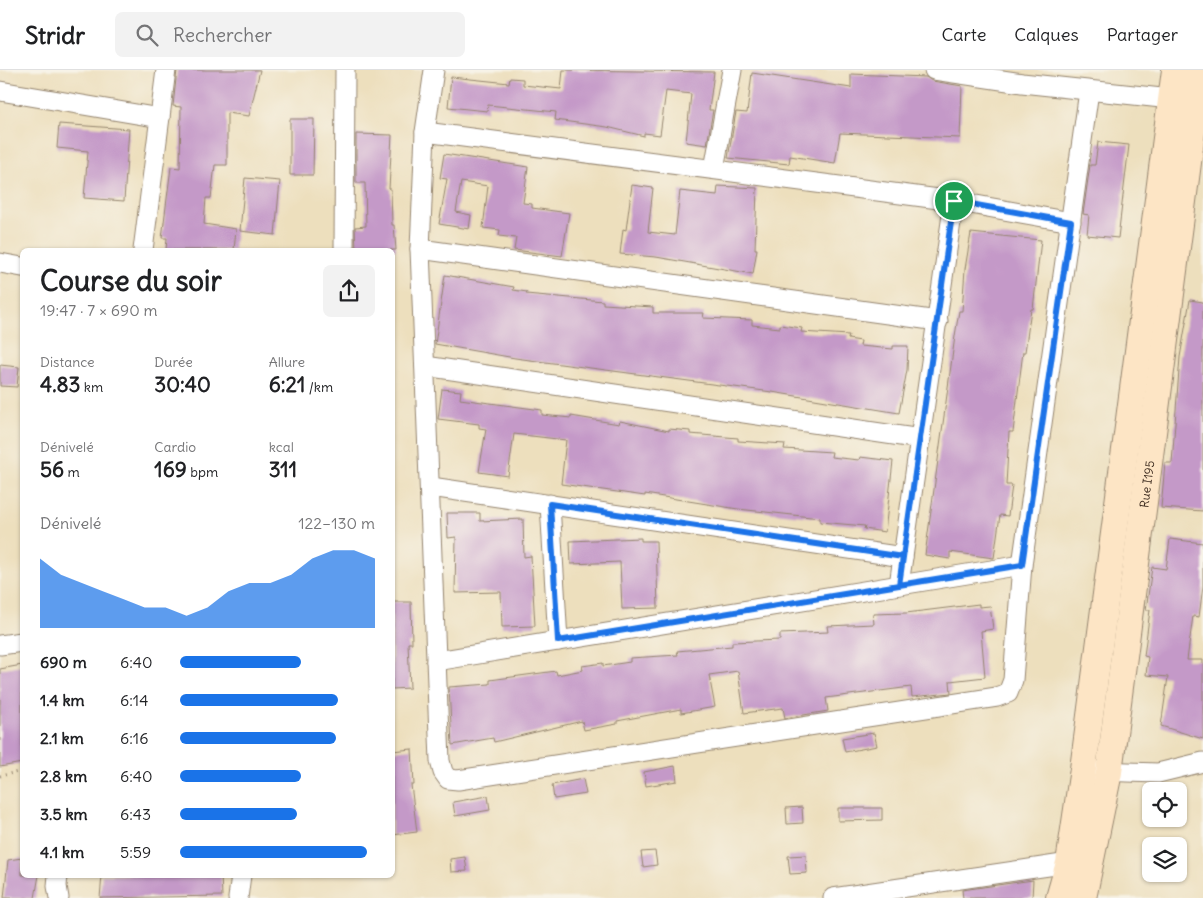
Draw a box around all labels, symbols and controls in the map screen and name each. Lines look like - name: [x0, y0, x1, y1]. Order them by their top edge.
- search box: [115, 12, 465, 57]
- text: Stridr: [25, 20, 85, 50]
- icon: search: [133, 21, 161, 49]
- text: Rechercher: [173, 23, 272, 47]
- text: Carte: [941, 23, 986, 46]
- text: Calques: [1014, 23, 1079, 46]
- text: Partager: [1107, 23, 1178, 46]
- pin: [933, 180, 975, 222]
- icon: arrive: [940, 187, 968, 215]
- text: Course du soir: [40, 263, 222, 299]
- button: share: [323, 265, 375, 317]
- text: 19:47 · 7 × 690 m: [40, 300, 158, 320]
- text: Distance: [40, 353, 95, 371]
- text: Durée: [154, 353, 193, 371]
- text: Allure: [269, 353, 305, 371]
- text: 4.83: [40, 371, 81, 398]
- text: 30:40: [154, 371, 211, 398]
- text: 6:21: [269, 371, 305, 398]
- text: km: [81, 378, 103, 396]
- text: /km: [305, 378, 333, 396]
- text: Dénivelé: [40, 438, 94, 456]
- text: Cardio: [154, 438, 196, 456]
- text: kcal: [269, 438, 294, 456]
- text: 56: [40, 456, 64, 483]
- text: 169: [154, 456, 187, 483]
- text: 311: [269, 456, 297, 483]
- street label: Rue I195: [1136, 459, 1157, 509]
- text: m: [64, 463, 80, 481]
- text: bpm: [187, 463, 218, 481]
- text: Dénivelé: [40, 513, 101, 533]
- text: 122–130 m: [298, 513, 375, 533]
- text: 690 m: [40, 652, 87, 672]
- text: 6:40: [120, 652, 153, 672]
- text: 1.4 km: [40, 690, 85, 710]
- text: 6:14: [120, 690, 148, 710]
- text: 2.1 km: [40, 728, 84, 748]
- text: 6:16: [120, 728, 148, 748]
- text: 2.8 km: [40, 766, 87, 786]
- text: 6:40: [120, 766, 153, 786]
- map controls: [1142, 782, 1187, 882]
- button: locate: [1142, 782, 1187, 827]
- text: 3.5 km: [40, 804, 88, 824]
- text: 6:43: [120, 804, 151, 824]
- button: layers: [1142, 837, 1187, 882]
- text: 4.1 km: [40, 842, 84, 862]
- text: 5:59: [120, 842, 151, 862]

